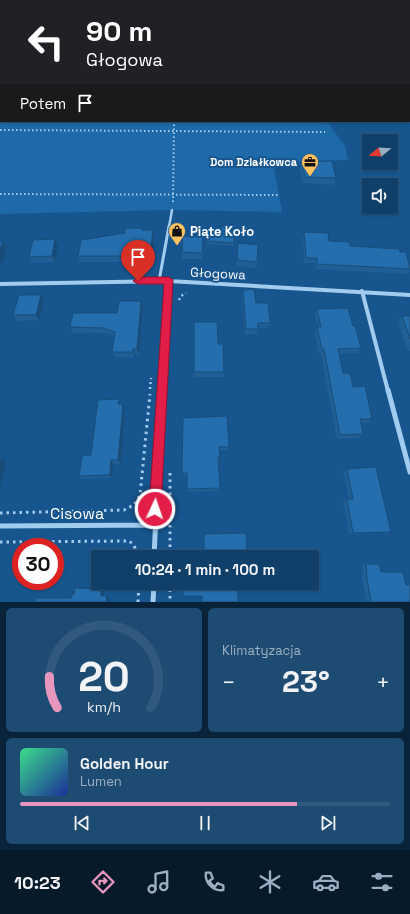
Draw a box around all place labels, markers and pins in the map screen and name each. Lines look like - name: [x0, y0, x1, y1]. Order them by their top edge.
- office icon: Dom Działkowca: [300, 152, 320, 177]
- place label: Dom Działkowca: [210, 155, 298, 169]
- shop icon: Piąte Koło: [167, 221, 187, 246]
- place label: Piąte Koło: [190, 223, 254, 240]
- pin: [121, 240, 155, 281]

